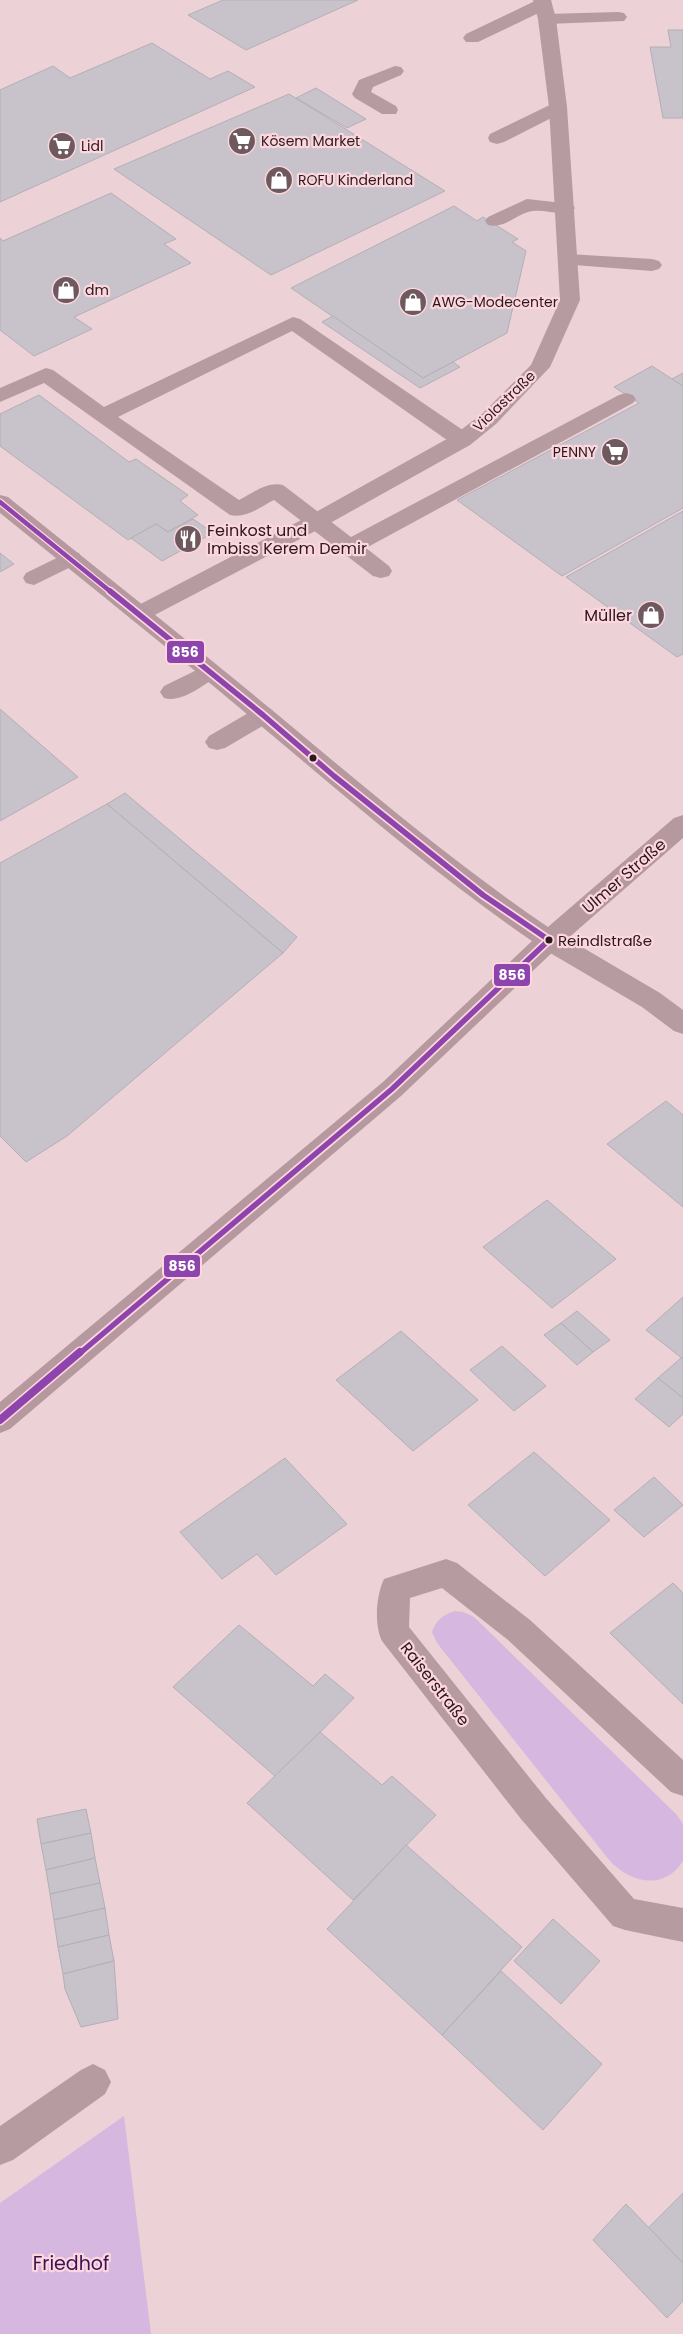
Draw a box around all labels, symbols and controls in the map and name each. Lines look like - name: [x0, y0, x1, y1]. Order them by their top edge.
- supermarket icon: Kösem Market: [227, 126, 257, 156]
- supermarket icon: Lidl: [47, 131, 77, 161]
- place label: Kösem Market: [261, 131, 360, 151]
- place label: Lidl: [81, 136, 103, 156]
- shop icon: ROFU Kinderland: [264, 165, 294, 195]
- place label: ROFU Kinderland: [298, 170, 413, 190]
- shop icon: dm: [51, 275, 81, 305]
- place label: dm: [85, 280, 109, 300]
- shop icon: AWG-Modecenter: [398, 287, 428, 317]
- place label: AWG-Modecenter: [432, 292, 558, 312]
- street label: Violastraße: [468, 366, 540, 436]
- supermarket icon: PENNY: [600, 437, 630, 467]
- place label: PENNY: [553, 442, 596, 462]
- place label: Feinkost und Imbiss Kerem Demir: [207, 519, 367, 560]
- restaurant icon: Feinkost und Imbiss Kerem Demir: [173, 524, 203, 554]
- shop icon: Müller: [636, 600, 666, 630]
- place label: Müller: [584, 604, 632, 627]
- line badge: 856: [166, 640, 205, 664]
- text: 856: [171, 642, 199, 662]
- unlabelled marker: [308, 753, 318, 763]
- street label: Ulmer Straße: [577, 833, 671, 919]
- place label: Reindlstraße: [558, 930, 652, 951]
- marker: Reindlstraße: [544, 935, 554, 945]
- line badge: 856: [493, 963, 531, 987]
- text: 856: [498, 965, 526, 985]
- line badge: 856: [163, 1254, 201, 1278]
- text: 856: [168, 1256, 196, 1276]
- street label: Raiserstraße: [395, 1637, 475, 1731]
- park label: Friedhof: [33, 2250, 109, 2277]

